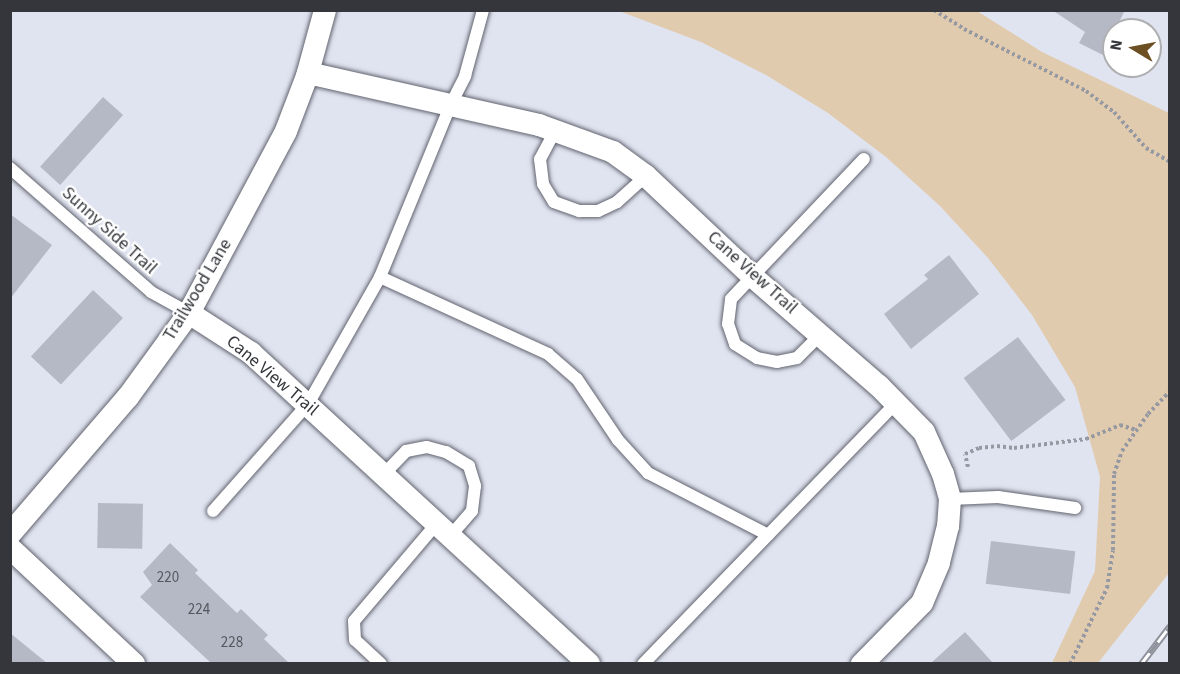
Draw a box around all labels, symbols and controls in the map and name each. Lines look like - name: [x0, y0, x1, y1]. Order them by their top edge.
- north arrow: [1102, 18, 1162, 78]
- text: N: [1104, 38, 1128, 52]
- street label: Sunny Side Trail: [57, 183, 161, 279]
- street label: Cane View Trail: [703, 227, 801, 319]
- street label: Trailwood Lane: [159, 235, 237, 345]
- street label: Cane View Trail: [222, 331, 322, 421]
- house number: 220: [157, 569, 179, 587]
- house number: 224: [188, 601, 210, 619]
- house number: 228: [221, 634, 243, 652]

